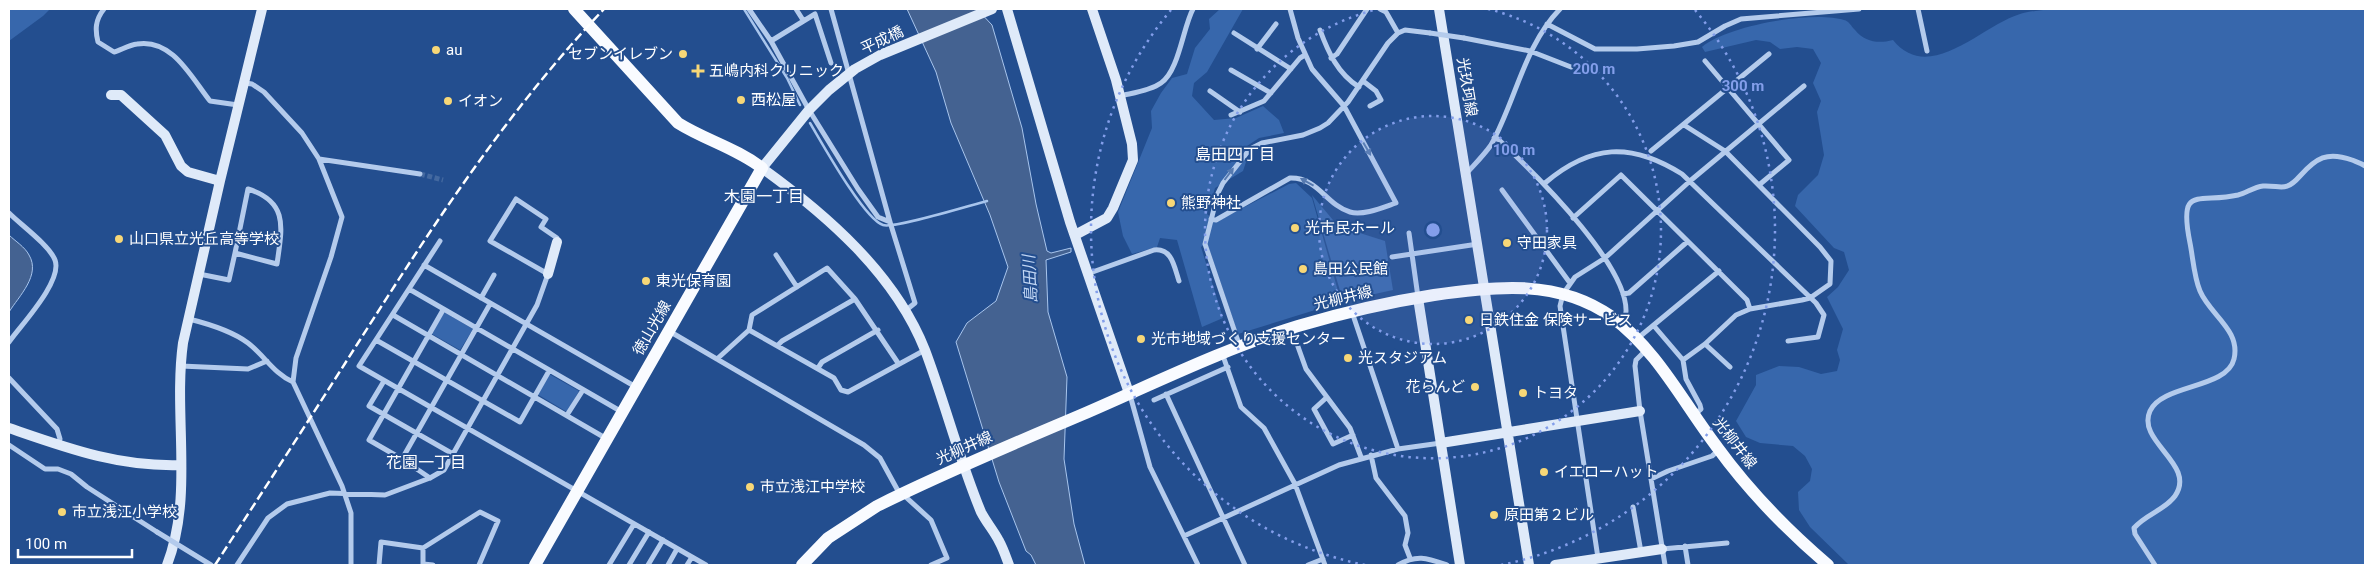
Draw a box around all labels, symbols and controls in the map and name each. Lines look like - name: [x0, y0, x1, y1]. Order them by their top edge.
- street label: 平成橋: [858, 22, 906, 58]
- place label: au: [446, 41, 462, 59]
- marker: au: [430, 44, 442, 56]
- place label: セブンイレブン: [568, 45, 673, 63]
- marker: セブンイレブン: [677, 48, 689, 60]
- street label: 光玖珂線: [1453, 56, 1481, 118]
- text: 200 m: [1573, 60, 1615, 78]
- place label: 五嶋内科クリニック: [709, 62, 844, 80]
- marker: 五嶋内科クリニック: [691, 64, 705, 78]
- text: 300 m: [1722, 77, 1764, 95]
- place label: 西松屋: [751, 91, 796, 109]
- place label: イオン: [458, 92, 503, 110]
- marker: 西松屋: [735, 94, 747, 106]
- marker: イオン: [442, 95, 454, 107]
- text: 100 m: [1493, 141, 1535, 159]
- one-way arrow: [1363, 142, 1371, 157]
- district label: 島田四丁目: [1195, 145, 1275, 164]
- one-way arrow: [1224, 167, 1234, 181]
- one-way arrow: [1299, 178, 1314, 186]
- district label: 木園一丁目: [724, 187, 804, 206]
- place label: 熊野神社: [1181, 194, 1241, 212]
- marker: 熊野神社: [1165, 197, 1177, 209]
- place label: 光市民ホール: [1305, 219, 1395, 237]
- centre of rings: [1424, 221, 1442, 239]
- marker: 光市民ホール: [1289, 222, 1301, 234]
- place label: 山口県立光丘高等学校: [129, 230, 279, 248]
- marker: 山口県立光丘高等学校: [113, 233, 125, 245]
- place label: 守田家具: [1517, 234, 1577, 252]
- marker: 守田家具: [1501, 237, 1513, 249]
- water label: 島田川: [1019, 253, 1041, 303]
- place label: 島田公民館: [1313, 260, 1388, 278]
- marker: 島田公民館: [1297, 263, 1309, 275]
- place label: 東光保育園: [656, 272, 731, 290]
- marker: 東光保育園: [640, 275, 652, 287]
- street label: 光柳井線: [1312, 282, 1374, 314]
- street label: 徳山光線: [629, 298, 675, 358]
- place label: 日鉄住金 保険サービス: [1479, 311, 1633, 329]
- marker: 日鉄住金 保険サービス: [1463, 314, 1475, 326]
- place label: 光市地域づくり支援センター: [1151, 330, 1346, 348]
- marker: 光市地域づくり支援センター: [1135, 333, 1147, 345]
- place label: 光スタジアム: [1358, 349, 1447, 367]
- marker: 光スタジアム: [1342, 352, 1354, 364]
- place label: 花らんど: [1405, 378, 1465, 396]
- marker: 花らんど: [1469, 381, 1481, 393]
- place label: トヨタ: [1533, 384, 1578, 402]
- marker: トヨタ: [1517, 387, 1529, 399]
- street label: 光柳井線: [1709, 414, 1761, 472]
- street label: 光柳井線: [933, 428, 995, 468]
- district label: 花園一丁目: [386, 453, 466, 472]
- place label: イエローハット: [1554, 463, 1659, 481]
- marker: イエローハット: [1538, 466, 1550, 478]
- place label: 市立浅江中学校: [760, 478, 865, 496]
- marker: 市立浅江中学校: [744, 481, 756, 493]
- place label: 市立浅江小学校: [72, 503, 177, 521]
- marker: 市立浅江小学校: [56, 506, 68, 518]
- place label: 原田第２ビル: [1504, 506, 1594, 524]
- marker: 原田第２ビル: [1488, 509, 1500, 521]
- scale bar: [18, 526, 131, 558]
- text: 100 m: [25, 535, 67, 553]

